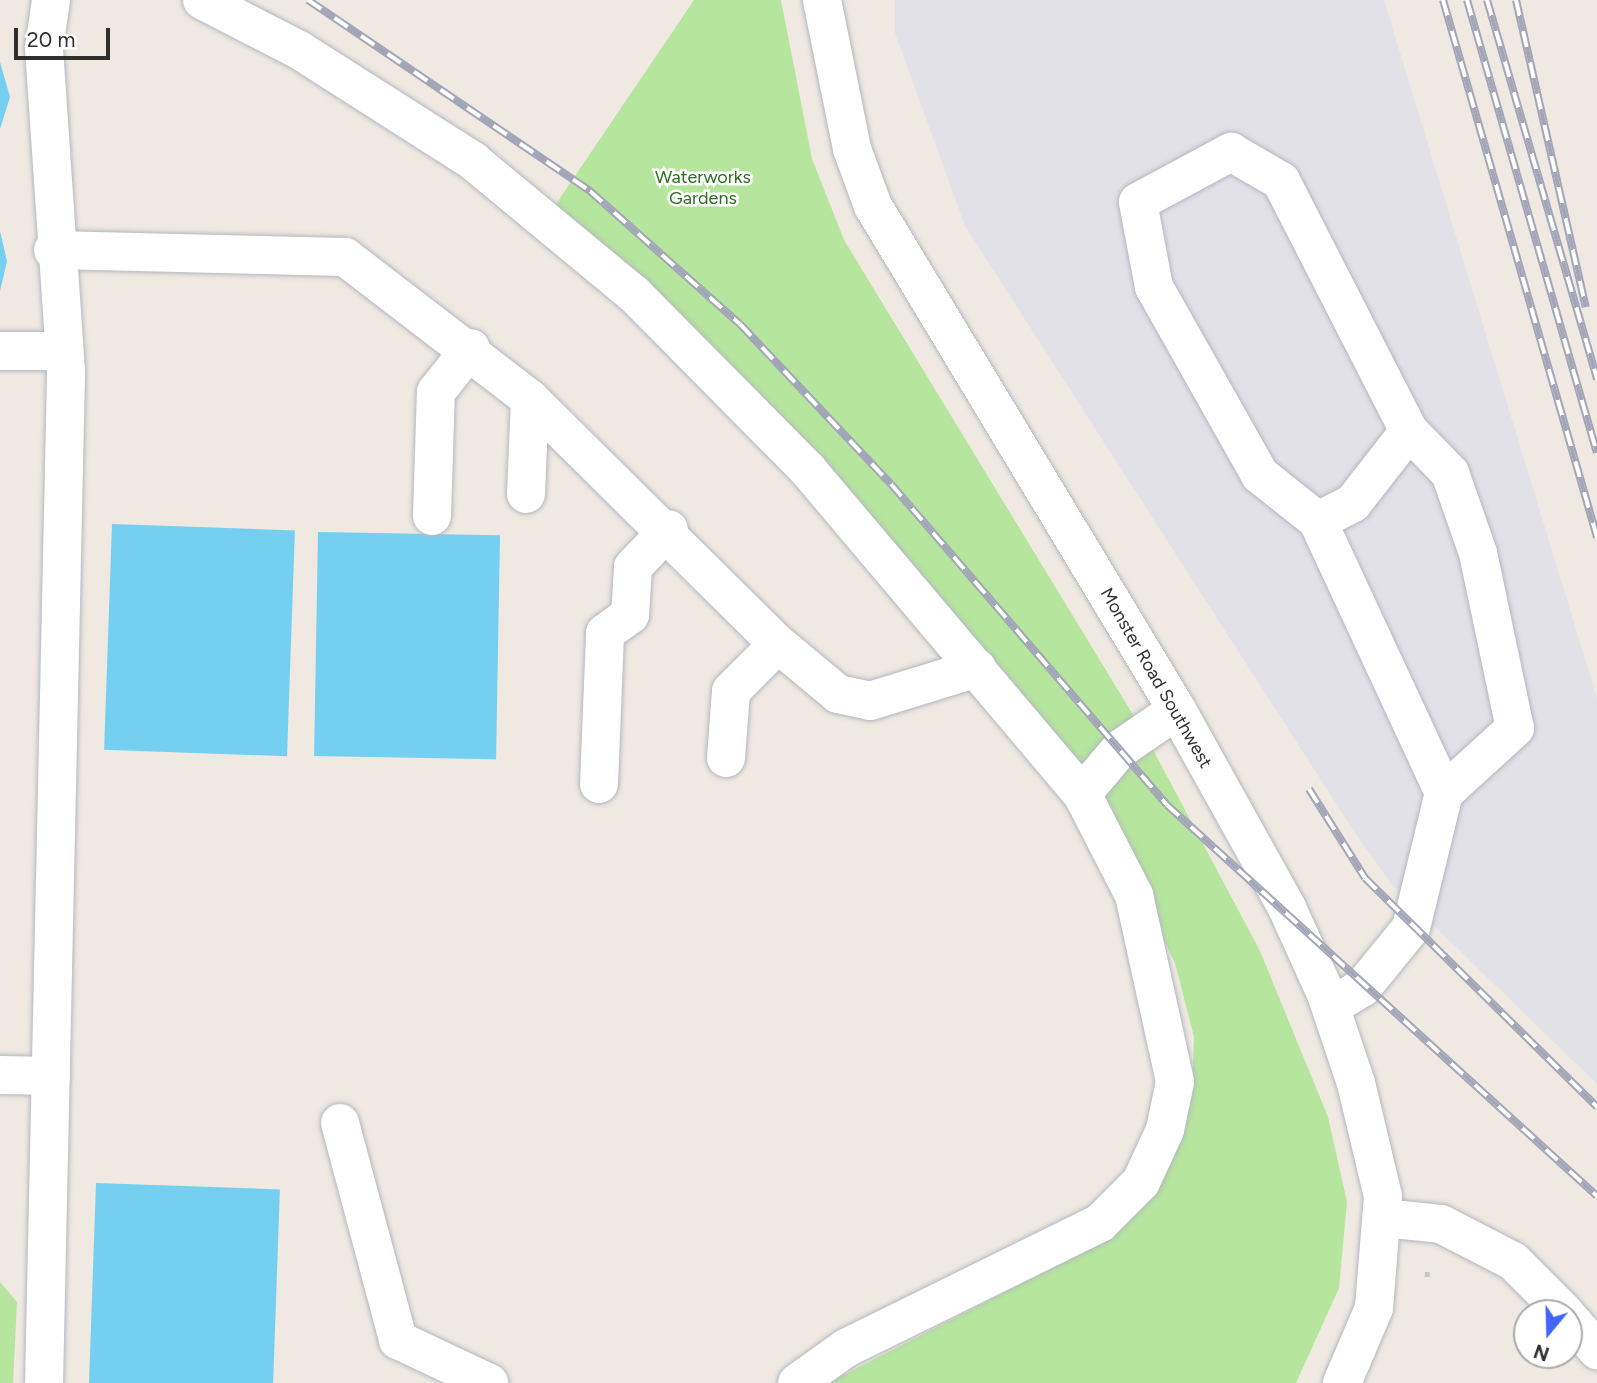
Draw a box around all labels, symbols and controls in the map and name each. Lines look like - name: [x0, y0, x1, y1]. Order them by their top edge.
- scale bar: [18, 14, 114, 58]
- text: 20 m: [27, 27, 75, 52]
- park label: Waterworks Gardens: [655, 167, 751, 210]
- street label: Monster Road Southwest: [1096, 584, 1216, 772]
- north arrow: [1513, 1299, 1583, 1369]
- text: N: [1531, 1339, 1552, 1366]

